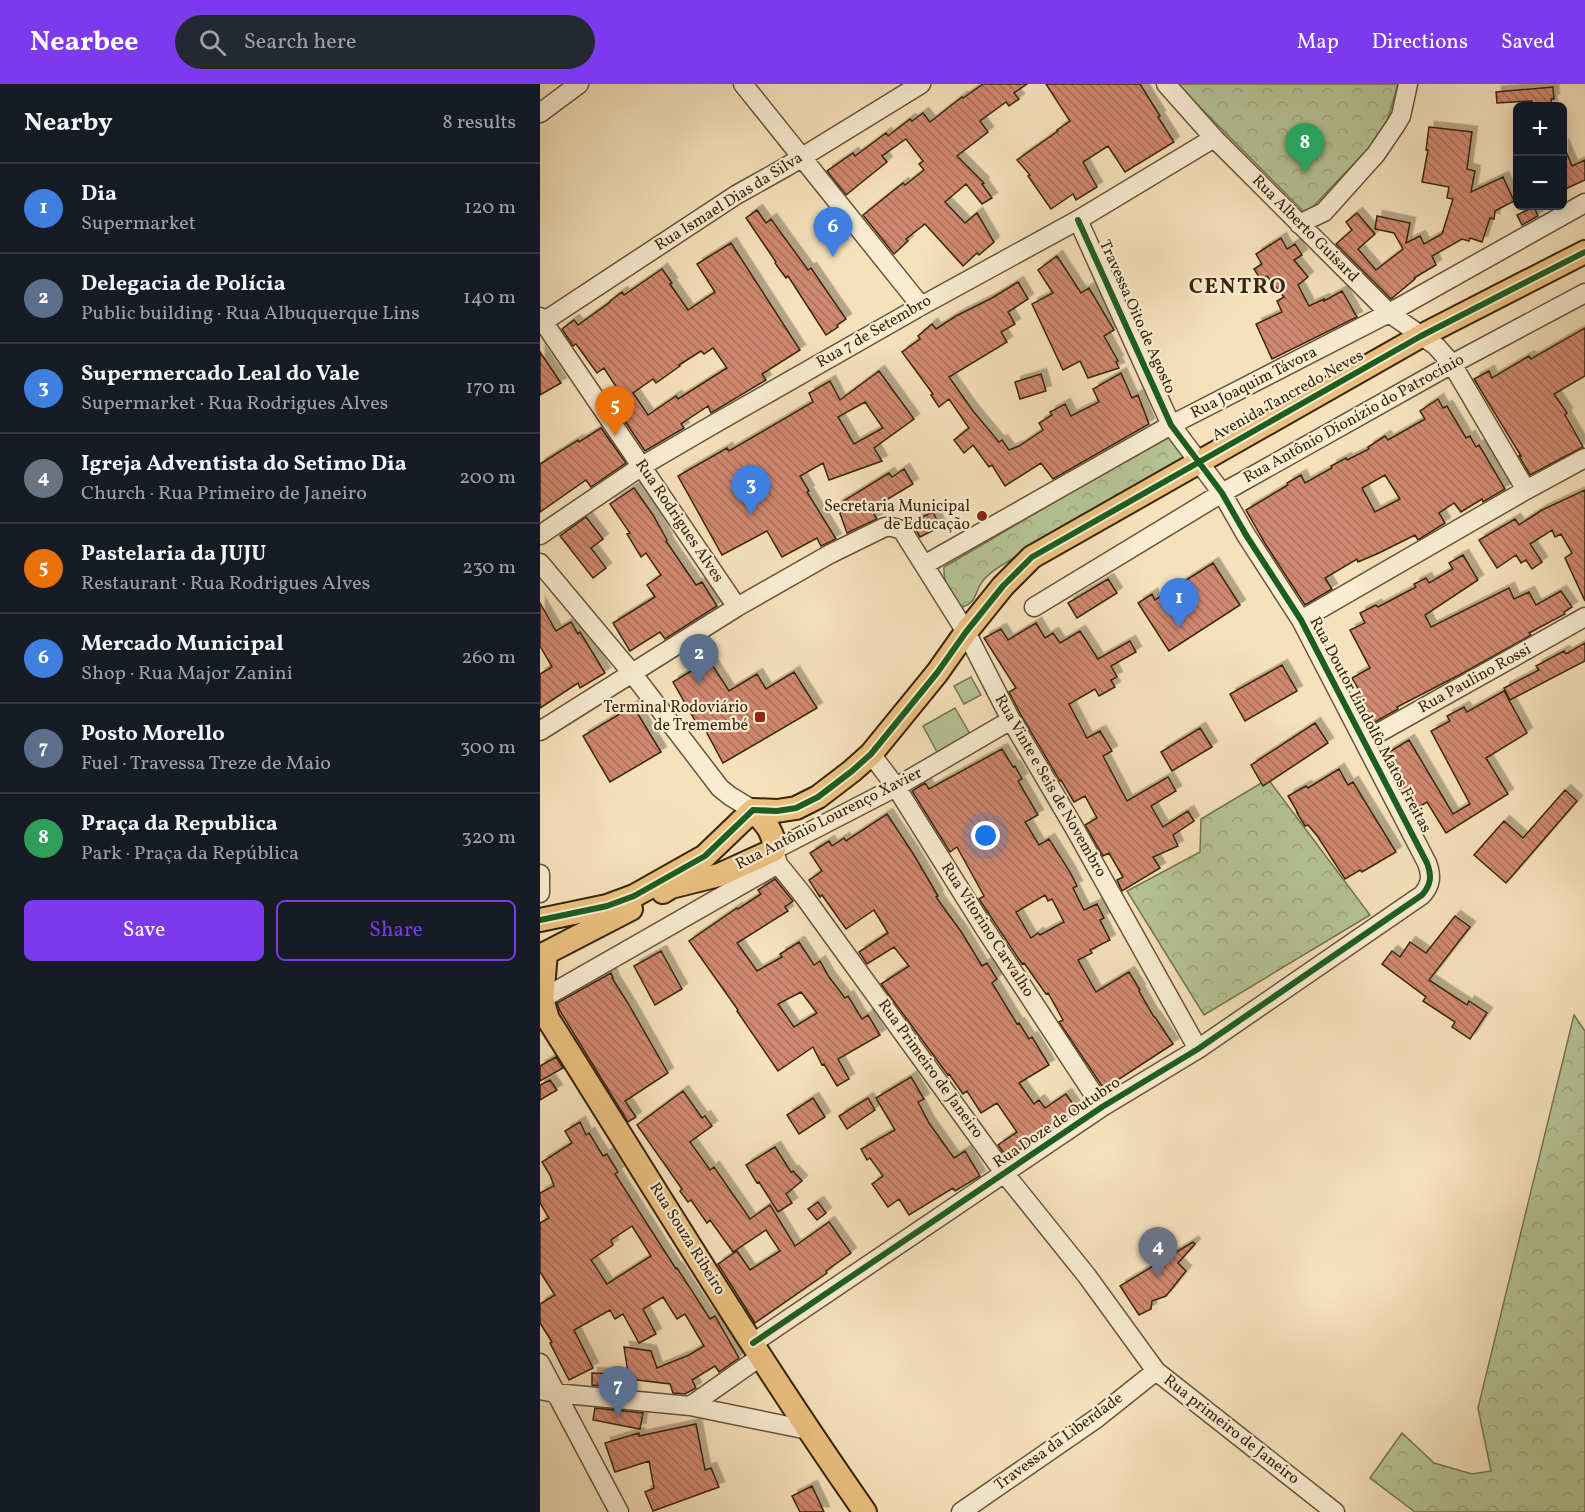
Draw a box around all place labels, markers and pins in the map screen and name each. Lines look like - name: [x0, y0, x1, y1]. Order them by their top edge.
- pin: 8: [1286, 124, 1324, 173]
- pin: 6: [814, 208, 852, 257]
- pin: 5: [596, 386, 634, 436]
- pin: 3: [732, 466, 770, 515]
- place label: Secretaria Municipal de Educação: [824, 496, 970, 536]
- marker: Secretaria Municipal de Educação: [975, 509, 989, 523]
- pin: 1: [1160, 578, 1198, 628]
- pin: 2: [680, 634, 718, 684]
- place label: Terminal Rodoviário de Tremembé: [603, 697, 748, 737]
- marker: Terminal Rodoviário de Tremembé: [753, 710, 767, 724]
- pin: 4: [1138, 1228, 1178, 1277]
- pin: 7: [598, 1366, 638, 1416]

